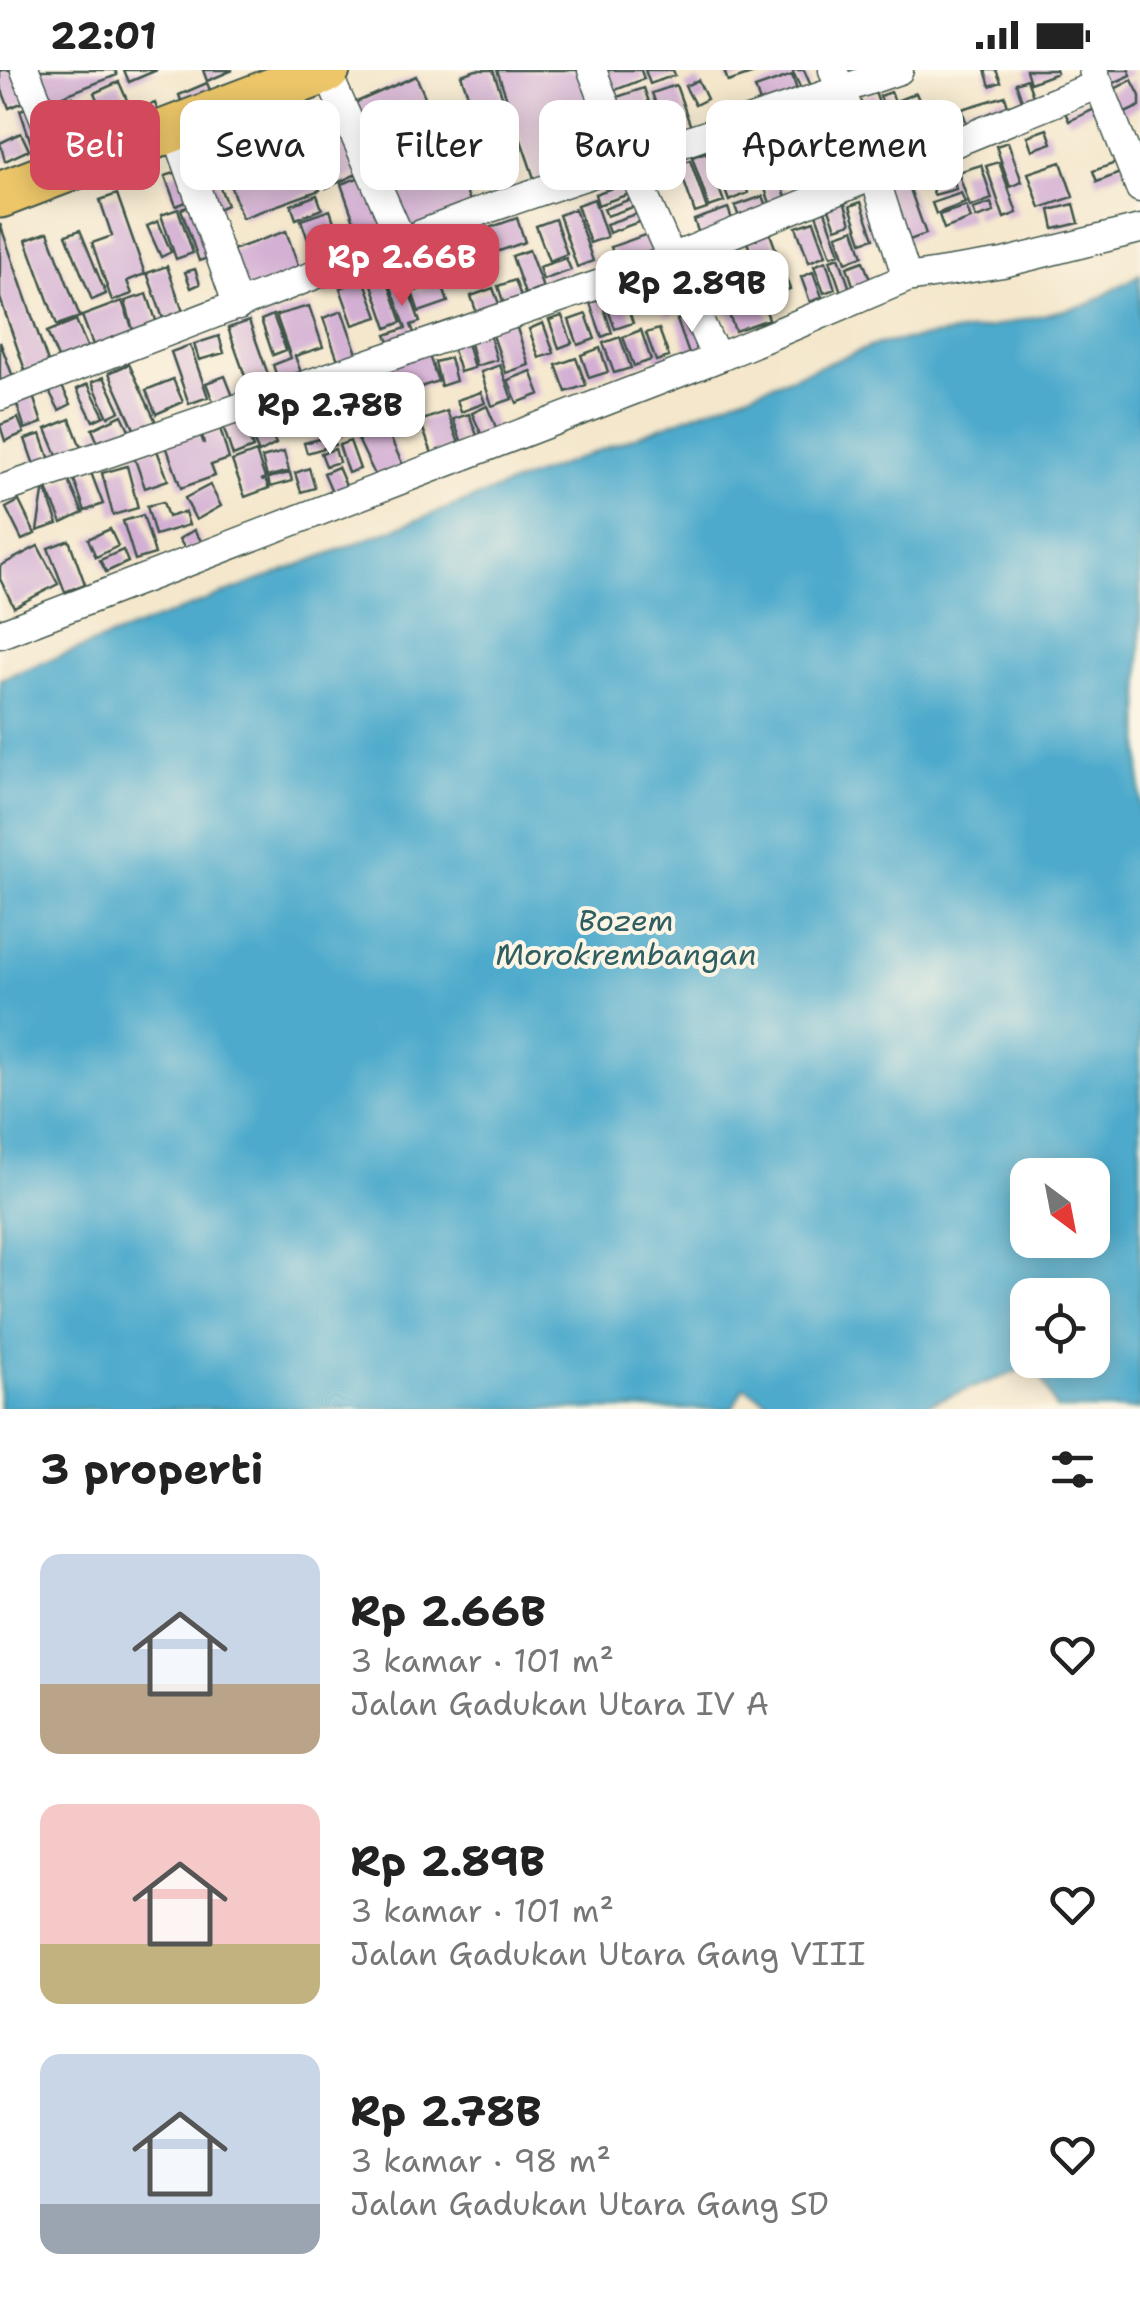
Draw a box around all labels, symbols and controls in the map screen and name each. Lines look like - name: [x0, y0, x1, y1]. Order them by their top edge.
- text: 22:01: [50, 10, 157, 61]
- chip: Beli: [30, 100, 160, 190]
- chip: Sewa: [180, 100, 340, 190]
- chip: Filter: [360, 100, 519, 190]
- chip: Baru: [539, 100, 686, 190]
- chip: Apartemen: [706, 100, 963, 190]
- pin: Rp 2.66B: [299, 224, 505, 309]
- text: Rp 2.66B: [327, 235, 477, 278]
- pin: Rp 2.89B: [589, 250, 795, 335]
- text: Rp 2.89B: [618, 261, 766, 304]
- pin: Rp 2.78B: [227, 372, 433, 457]
- text: Rp 2.78B: [257, 383, 403, 426]
- water label: Bozem Morokrembangan: [495, 900, 757, 975]
- north arrow: [1010, 1158, 1110, 1258]
- map controls: [1010, 1158, 1110, 1378]
- button: locate: [1010, 1278, 1110, 1378]
- text: 3 properti: [40, 1441, 263, 1497]
- icon: filters: [1045, 1442, 1100, 1497]
- text: Rp 2.66B: [350, 1583, 546, 1639]
- icon: home: [120, 1594, 240, 1714]
- icon: heart: [1045, 1627, 1100, 1682]
- text: 3 kamar · 101 m²: [350, 1639, 614, 1682]
- text: Jalan Gadukan Utara IV A: [350, 1682, 769, 1725]
- text: Rp 2.89B: [350, 1833, 545, 1889]
- icon: home: [120, 1844, 240, 1964]
- icon: heart: [1045, 1877, 1100, 1932]
- text: 3 kamar · 101 m²: [350, 1889, 614, 1932]
- text: Jalan Gadukan Utara Gang VIII: [350, 1932, 865, 1975]
- text: Rp 2.78B: [350, 2083, 542, 2139]
- icon: home: [120, 2094, 240, 2214]
- icon: heart: [1045, 2127, 1100, 2182]
- text: 3 kamar · 98 m²: [350, 2139, 611, 2182]
- text: Jalan Gadukan Utara Gang SD: [350, 2182, 829, 2225]

